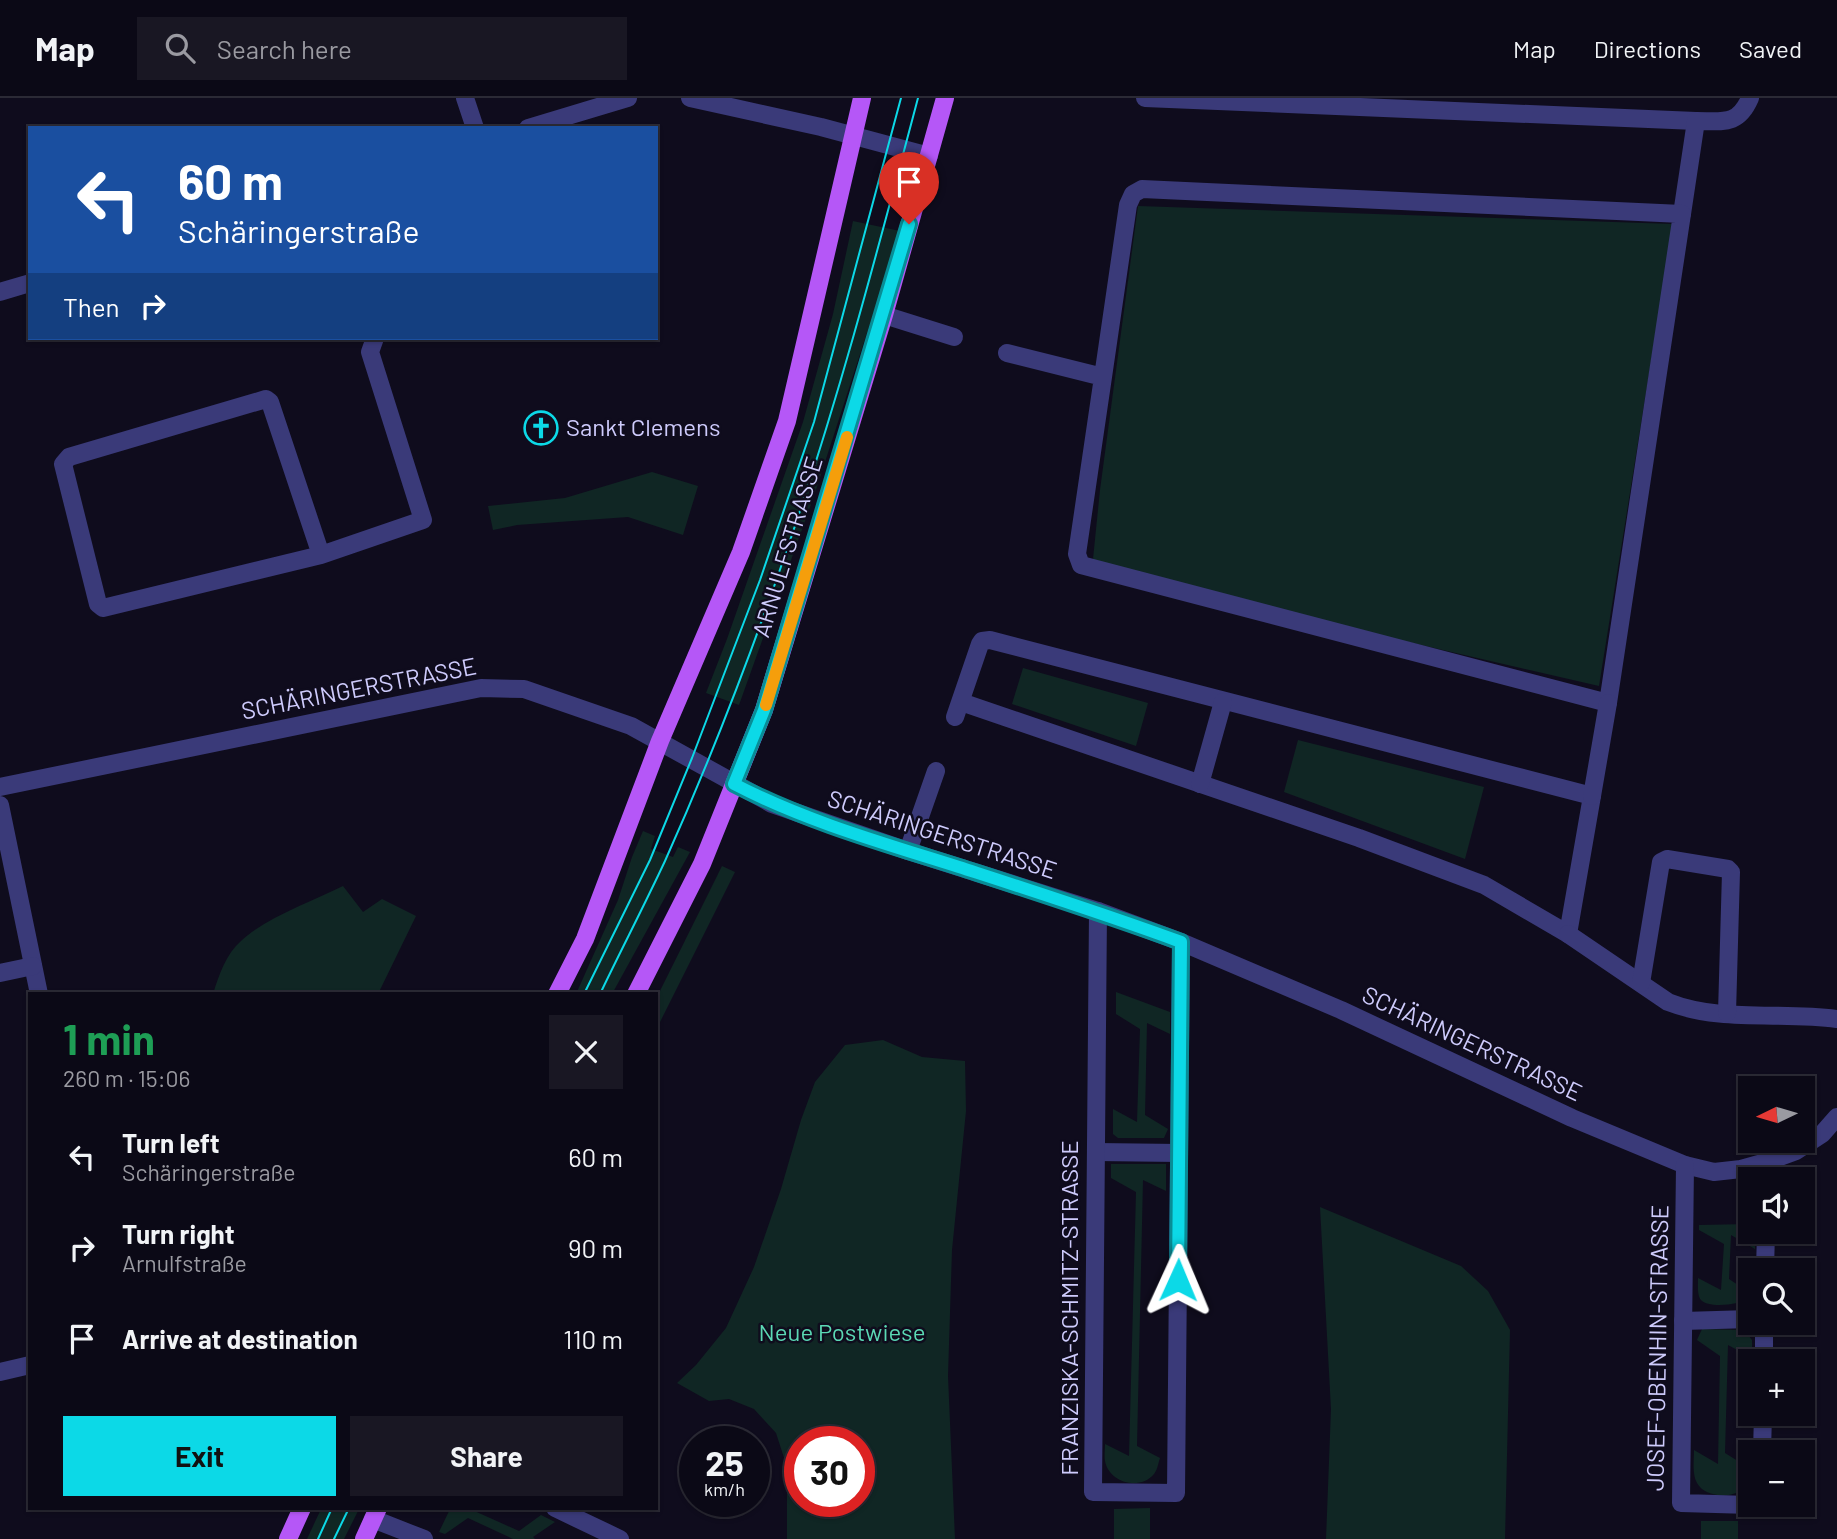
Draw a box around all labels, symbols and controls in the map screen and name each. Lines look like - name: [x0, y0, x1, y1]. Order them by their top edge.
- search box: [137, 17, 627, 80]
- text: Map: [35, 28, 95, 68]
- icon: search: [161, 29, 199, 67]
- text: Search here: [217, 33, 352, 64]
- text: Map: [1513, 34, 1556, 63]
- text: Directions: [1594, 34, 1701, 63]
- text: Saved: [1739, 34, 1802, 63]
- text: 60 m: [178, 151, 283, 210]
- pin: [879, 152, 939, 224]
- icon: left: [63, 154, 154, 245]
- icon: arrive: [890, 163, 928, 201]
- text: Schäringerstraße: [178, 211, 420, 249]
- icon: right: [134, 287, 172, 325]
- text: Then: [63, 291, 120, 322]
- church icon: Sankt Clemens: [522, 409, 560, 447]
- place label: Sankt Clemens: [566, 412, 721, 441]
- street label: ARNULFSTRASSE: [745, 453, 828, 640]
- street label: SCHÄRINGERSTRASSE: [239, 650, 479, 725]
- street label: SCHÄRINGERSTRASSE: [824, 783, 1061, 884]
- street label: SCHÄRINGERSTRASSE: [1358, 979, 1587, 1106]
- text: 1 min: [63, 1013, 155, 1063]
- button: close: [549, 1015, 623, 1089]
- text: 260 m · 15:06: [63, 1064, 190, 1092]
- north arrow: [1738, 1076, 1815, 1153]
- map controls: [1738, 1076, 1815, 1517]
- text: Turn left: [122, 1127, 220, 1158]
- icon: left: [63, 1138, 101, 1176]
- street label: FRANZISKA-SCHMITZ-STRASSE: [1054, 1140, 1083, 1476]
- text: 60 m: [568, 1141, 623, 1172]
- text: Schäringerstraße: [122, 1158, 296, 1186]
- button: sound: [1738, 1167, 1815, 1244]
- street label: JOSEF-OBENHIN-STRASSE: [1640, 1205, 1673, 1491]
- text: Turn right: [122, 1218, 235, 1249]
- icon: right: [63, 1229, 101, 1267]
- text: 90 m: [568, 1232, 623, 1263]
- position arrow: [1141, 1243, 1215, 1317]
- text: Arnulfstraße: [122, 1249, 247, 1277]
- button: search: [1738, 1258, 1815, 1335]
- park label: Neue Postwiese: [759, 1317, 925, 1346]
- icon: arrive: [63, 1320, 101, 1358]
- text: Arrive at destination: [122, 1323, 358, 1354]
- text: 110 m: [563, 1323, 623, 1354]
- button: +: [1738, 1349, 1815, 1426]
- button: Exit: [63, 1416, 336, 1496]
- button: Share: [350, 1416, 623, 1496]
- speed limit sign: 30: [784, 1426, 875, 1517]
- button: −: [1738, 1440, 1815, 1517]
- text: 25: [705, 1441, 744, 1483]
- text: km/h: [704, 1478, 745, 1500]

